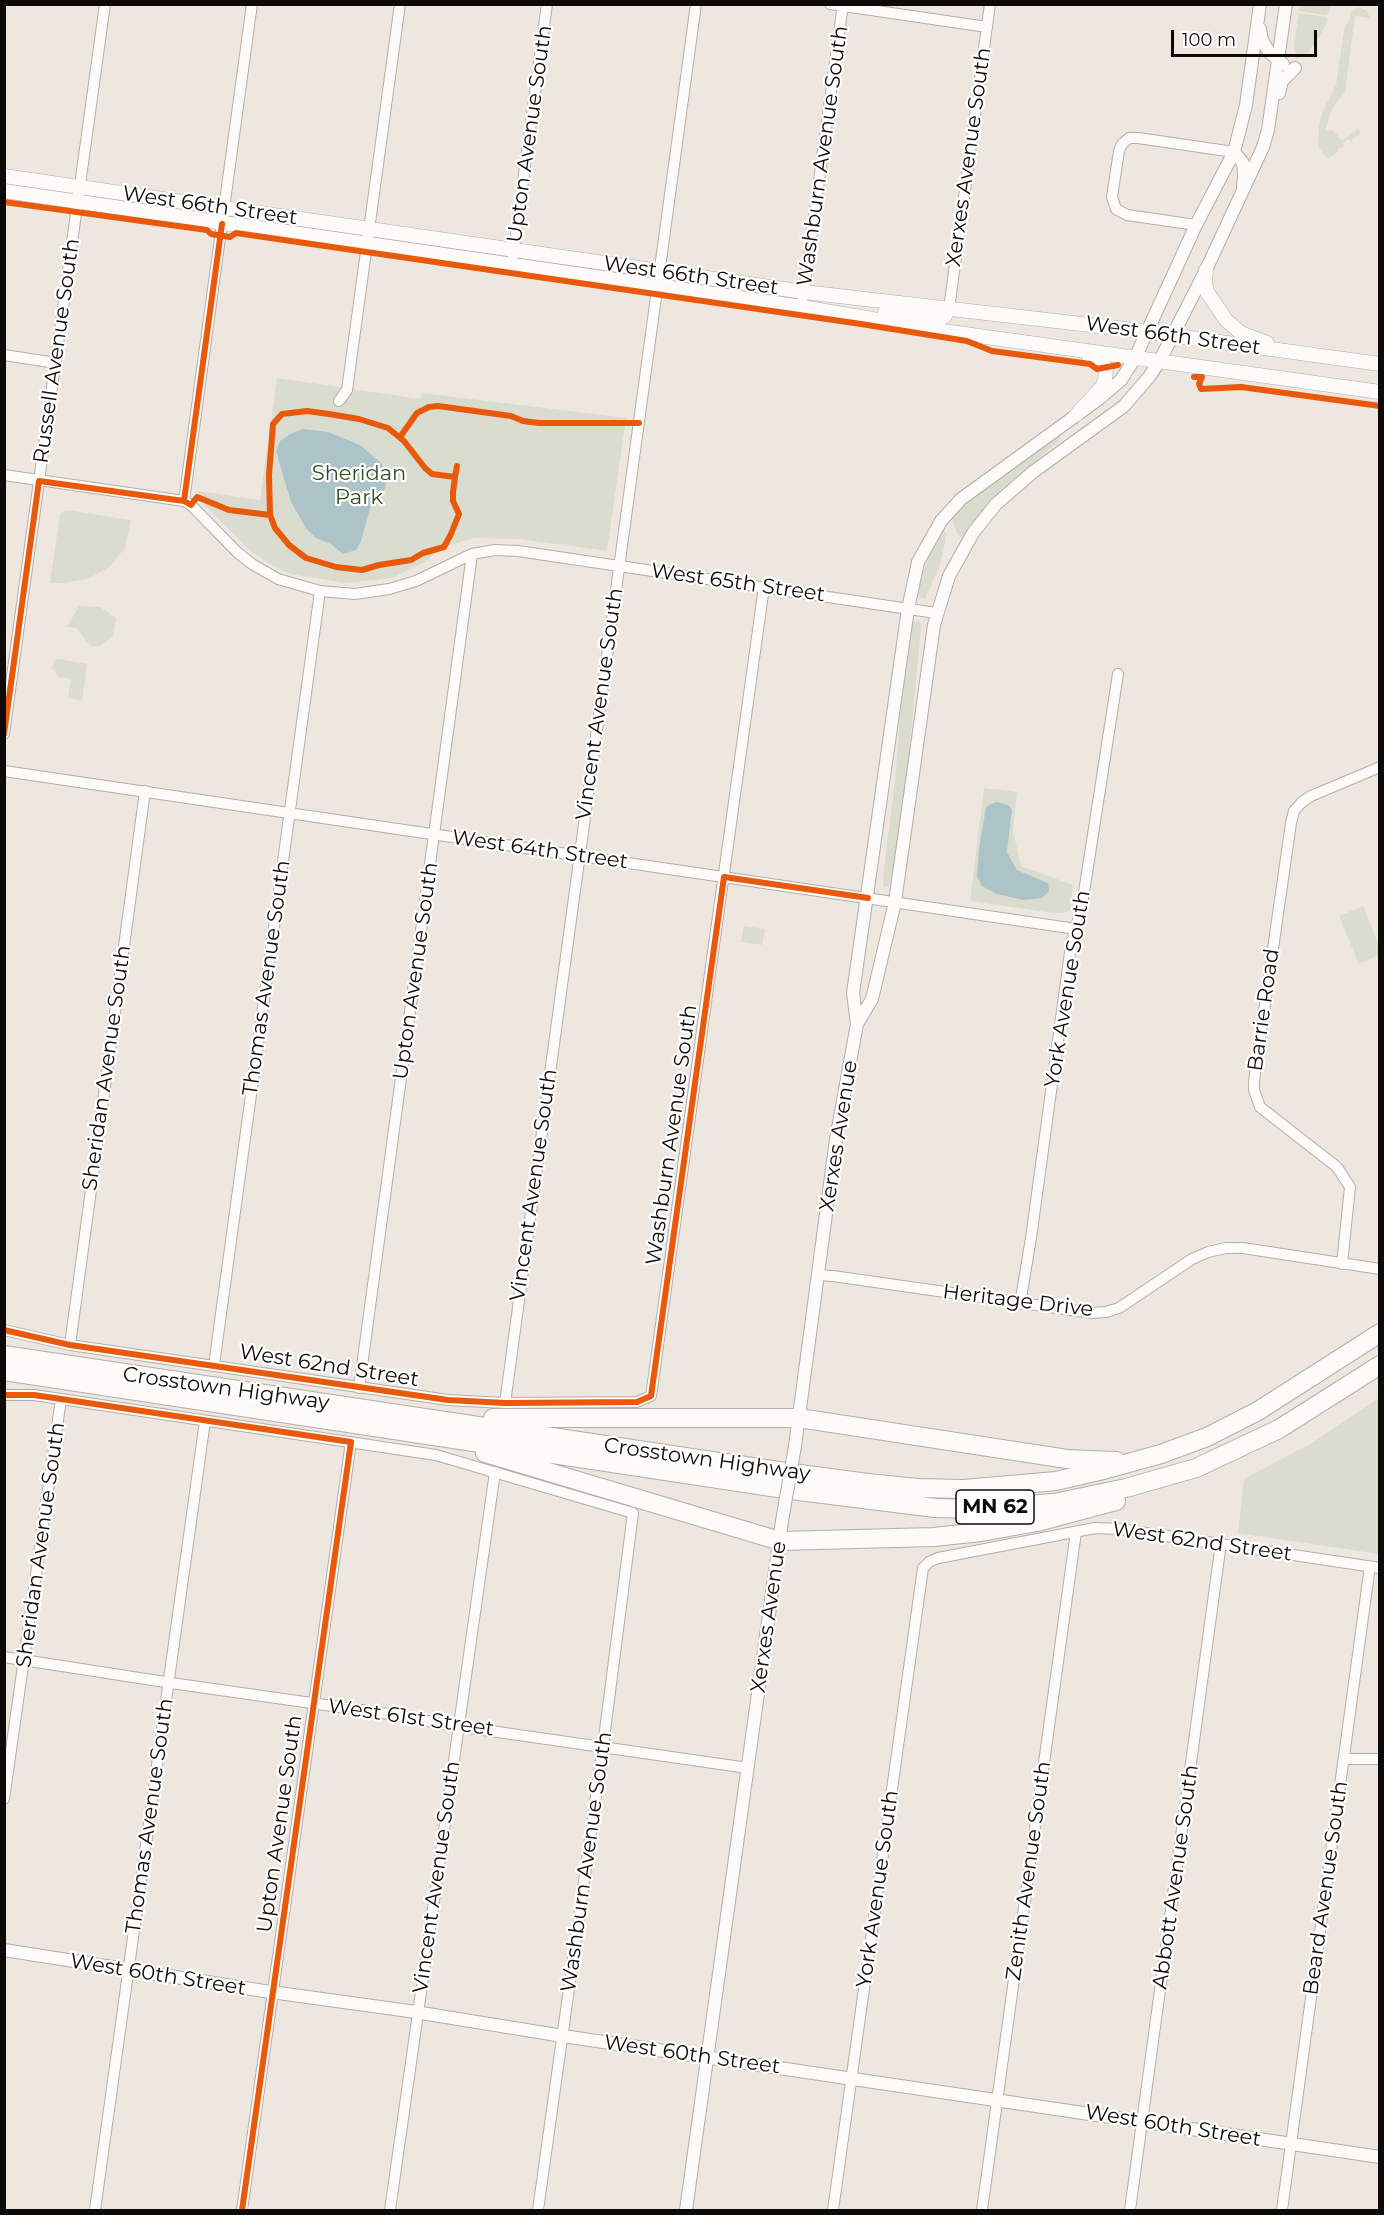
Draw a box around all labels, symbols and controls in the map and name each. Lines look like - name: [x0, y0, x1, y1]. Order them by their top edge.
- scale bar: [1174, 18, 1320, 56]
- street label: Upton Avenue South: [502, 24, 558, 244]
- street label: Washburn Avenue South: [792, 24, 854, 288]
- text: 100 m: [1182, 29, 1236, 51]
- street label: Xerxes Avenue South: [941, 46, 997, 268]
- street label: West 66th Street: [121, 181, 299, 231]
- street label: Russell Avenue South: [29, 237, 85, 465]
- street label: West 66th Street: [602, 251, 780, 301]
- street label: West 66th Street: [1084, 311, 1262, 361]
- park label: Sheridan Park: [312, 461, 406, 511]
- street label: West 65th Street: [649, 558, 827, 608]
- street label: Vincent Avenue South: [571, 586, 629, 822]
- street label: West 64th Street: [450, 825, 630, 875]
- street label: Thomas Avenue South: [238, 859, 296, 1097]
- street label: Upton Avenue South: [388, 861, 444, 1081]
- street label: York Avenue South: [1040, 889, 1096, 1089]
- street label: Sheridan Avenue South: [77, 944, 137, 1192]
- street label: Barrie Road: [1243, 947, 1285, 1073]
- street label: Washburn Avenue South: [641, 1003, 703, 1267]
- street label: Xerxes Avenue: [815, 1059, 863, 1213]
- street label: Vincent Avenue South: [505, 1067, 563, 1303]
- street label: Heritage Drive: [941, 1279, 1095, 1323]
- street label: West 62nd Street: [238, 1339, 420, 1393]
- street label: Crosstown Highway: [121, 1362, 331, 1416]
- street label: Sheridan Avenue South: [11, 1421, 71, 1669]
- street label: Crosstown Highway: [602, 1433, 812, 1487]
- road number: MN 62: [956, 1490, 1034, 1524]
- street label: West 62nd Street: [1110, 1517, 1294, 1567]
- street label: Xerxes Avenue: [746, 1540, 792, 1694]
- street label: West 61st Street: [326, 1694, 496, 1742]
- street label: Thomas Avenue South: [121, 1697, 179, 1935]
- street label: Upton Avenue South: [252, 1714, 308, 1934]
- street label: Washburn Avenue South: [556, 1730, 618, 1994]
- street label: Vincent Avenue South: [408, 1759, 466, 1995]
- street label: Zenith Avenue South: [1001, 1760, 1057, 1982]
- street label: Abbott Avenue South: [1148, 1763, 1204, 1991]
- street label: Beard Avenue South: [1298, 1779, 1354, 1997]
- street label: York Avenue South: [852, 1789, 904, 1989]
- street label: West 60th Street: [68, 1949, 248, 2001]
- street label: West 60th Street: [602, 2030, 782, 2080]
- street label: West 60th Street: [1083, 2100, 1263, 2152]

